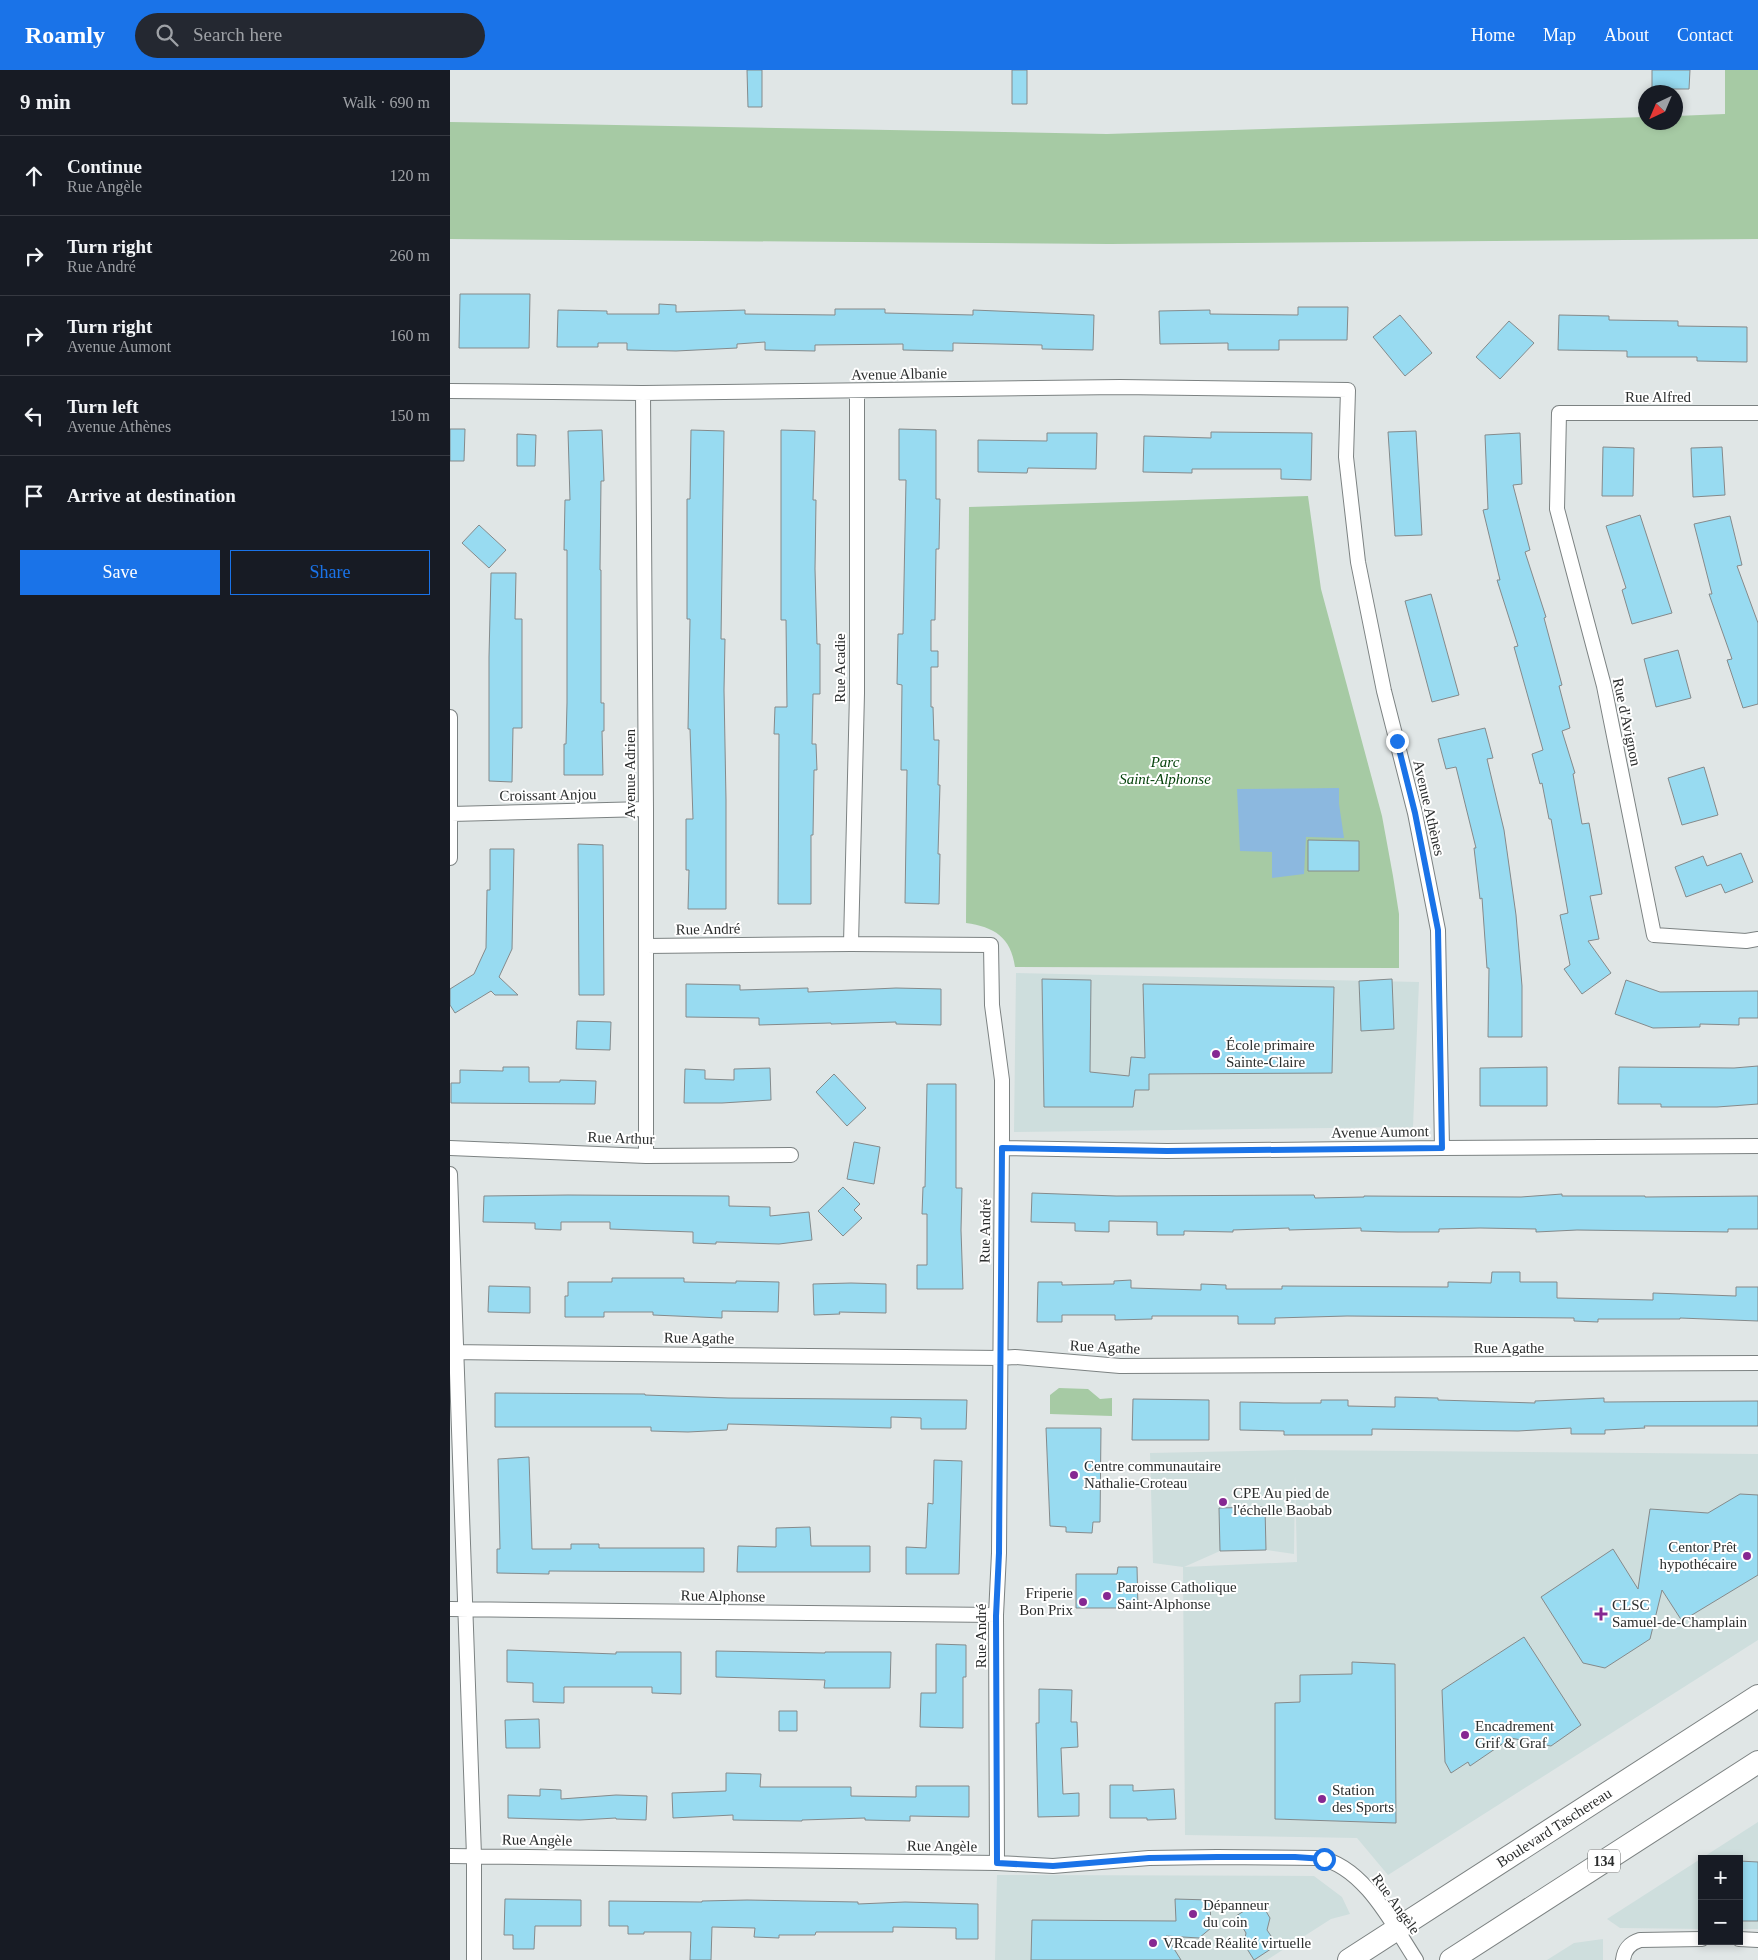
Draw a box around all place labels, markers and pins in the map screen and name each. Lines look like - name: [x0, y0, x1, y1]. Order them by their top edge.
- place label: École primaire Sainte-Claire: [1226, 1037, 1315, 1070]
- marker: École primaire Sainte-Claire: [1210, 1048, 1222, 1060]
- place label: Centre communautaire Nathalie-Croteau: [1084, 1458, 1221, 1491]
- marker: Centre communautaire Nathalie-Croteau: [1068, 1469, 1080, 1481]
- place label: CPE Au pied de l'échelle Baobab: [1233, 1485, 1332, 1518]
- marker: CPE Au pied de l'échelle Baobab: [1217, 1496, 1229, 1508]
- place label: Centor Prêt hypothécaire: [1660, 1539, 1738, 1572]
- marker: Centor Prêt hypothécaire: [1741, 1550, 1753, 1562]
- place label: Paroisse Catholique Saint-Alphonse: [1117, 1579, 1237, 1612]
- place label: Friperie Bon Prix: [1019, 1585, 1073, 1618]
- marker: Paroisse Catholique Saint-Alphonse: [1101, 1590, 1113, 1602]
- marker: Friperie Bon Prix: [1077, 1596, 1089, 1608]
- place label: CLSC Samuel-de-Champlain: [1612, 1597, 1747, 1630]
- marker: CLSC Samuel-de-Champlain: [1594, 1607, 1608, 1621]
- place label: Encadrement Grif & Graf: [1475, 1718, 1555, 1751]
- marker: Encadrement Grif & Graf: [1459, 1729, 1471, 1741]
- place label: Station des Sports: [1332, 1782, 1394, 1815]
- marker: Station des Sports: [1316, 1793, 1328, 1805]
- place label: Dépanneur du coin: [1203, 1897, 1269, 1930]
- marker: Dépanneur du coin: [1187, 1908, 1199, 1920]
- place label: VRcade Réalité virtuelle: [1163, 1935, 1312, 1951]
- marker: VRcade Réalité virtuelle: [1147, 1937, 1159, 1949]

